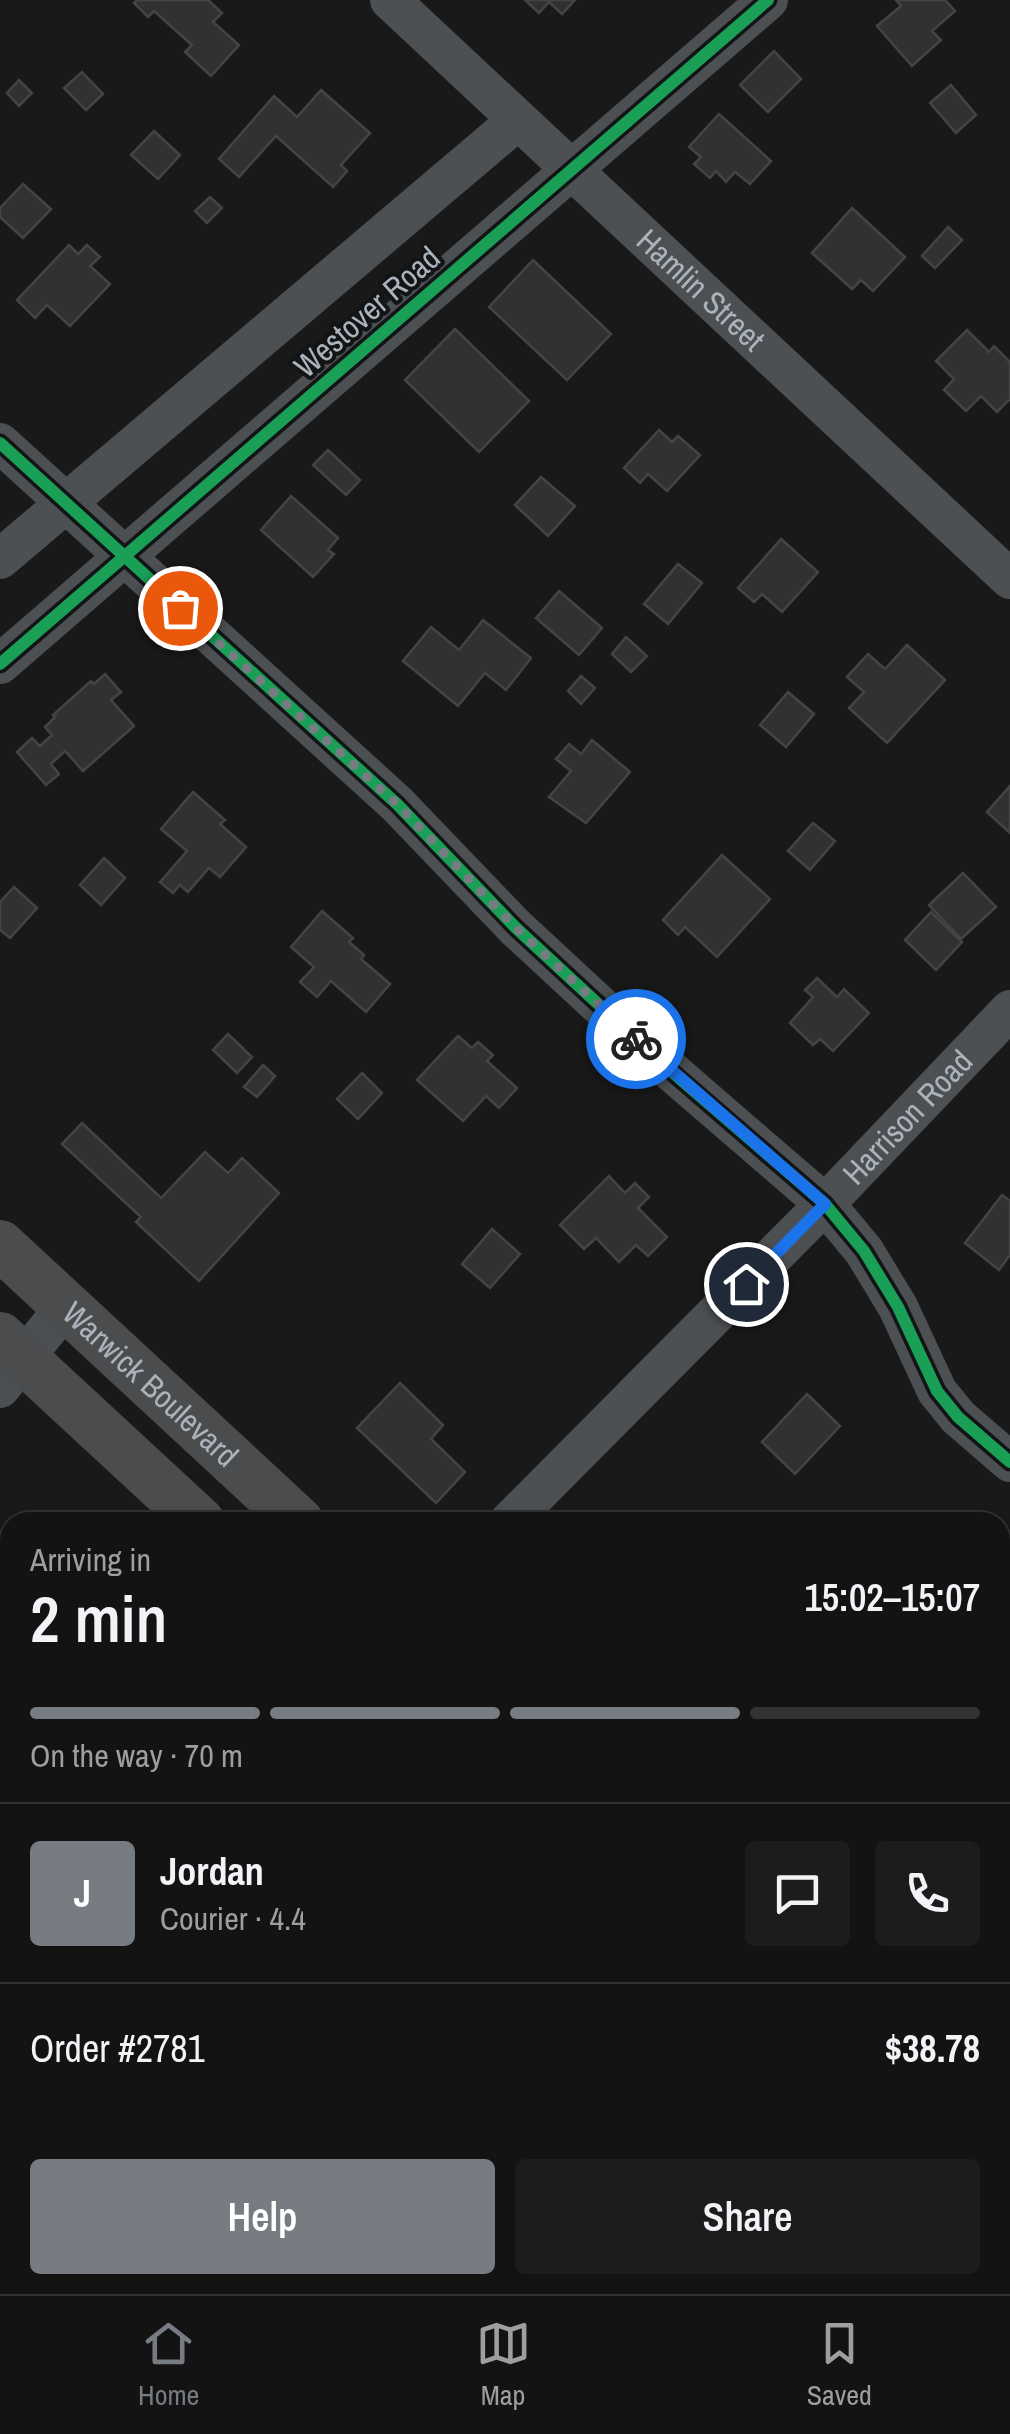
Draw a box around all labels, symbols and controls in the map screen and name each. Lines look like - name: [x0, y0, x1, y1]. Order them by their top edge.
- street label: Hamlin Street: [628, 219, 774, 360]
- street label: Westover Road: [284, 236, 449, 387]
- pin: [138, 566, 223, 651]
- icon: bag: [153, 581, 208, 636]
- courier: [586, 989, 686, 1089]
- icon: bike: [609, 1012, 664, 1067]
- street label: Harrison Road: [833, 1040, 982, 1194]
- pin: [704, 1242, 789, 1327]
- icon: home: [719, 1257, 774, 1312]
- street label: Warwick Boulevard: [54, 1292, 248, 1476]
- text: Arriving in: [30, 1538, 151, 1581]
- text: 15:02–15:07: [804, 1572, 980, 1623]
- text: 2 min: [30, 1575, 167, 1662]
- text: On the way · 70 m: [30, 1734, 243, 1777]
- button: chat: [745, 1841, 850, 1946]
- button: phone: [875, 1841, 980, 1946]
- text: Jordan: [160, 1846, 264, 1897]
- text: J: [74, 1868, 91, 1919]
- text: Courier · 4.4: [160, 1897, 306, 1940]
- text: Order #2781: [30, 2023, 205, 2074]
- text: $38.78: [885, 2023, 980, 2074]
- button: Help: [30, 2159, 495, 2274]
- button: Share: [515, 2159, 980, 2274]
- tab: Home: [138, 2316, 199, 2414]
- tab: Map: [476, 2316, 531, 2414]
- tab: Saved: [807, 2316, 872, 2414]

